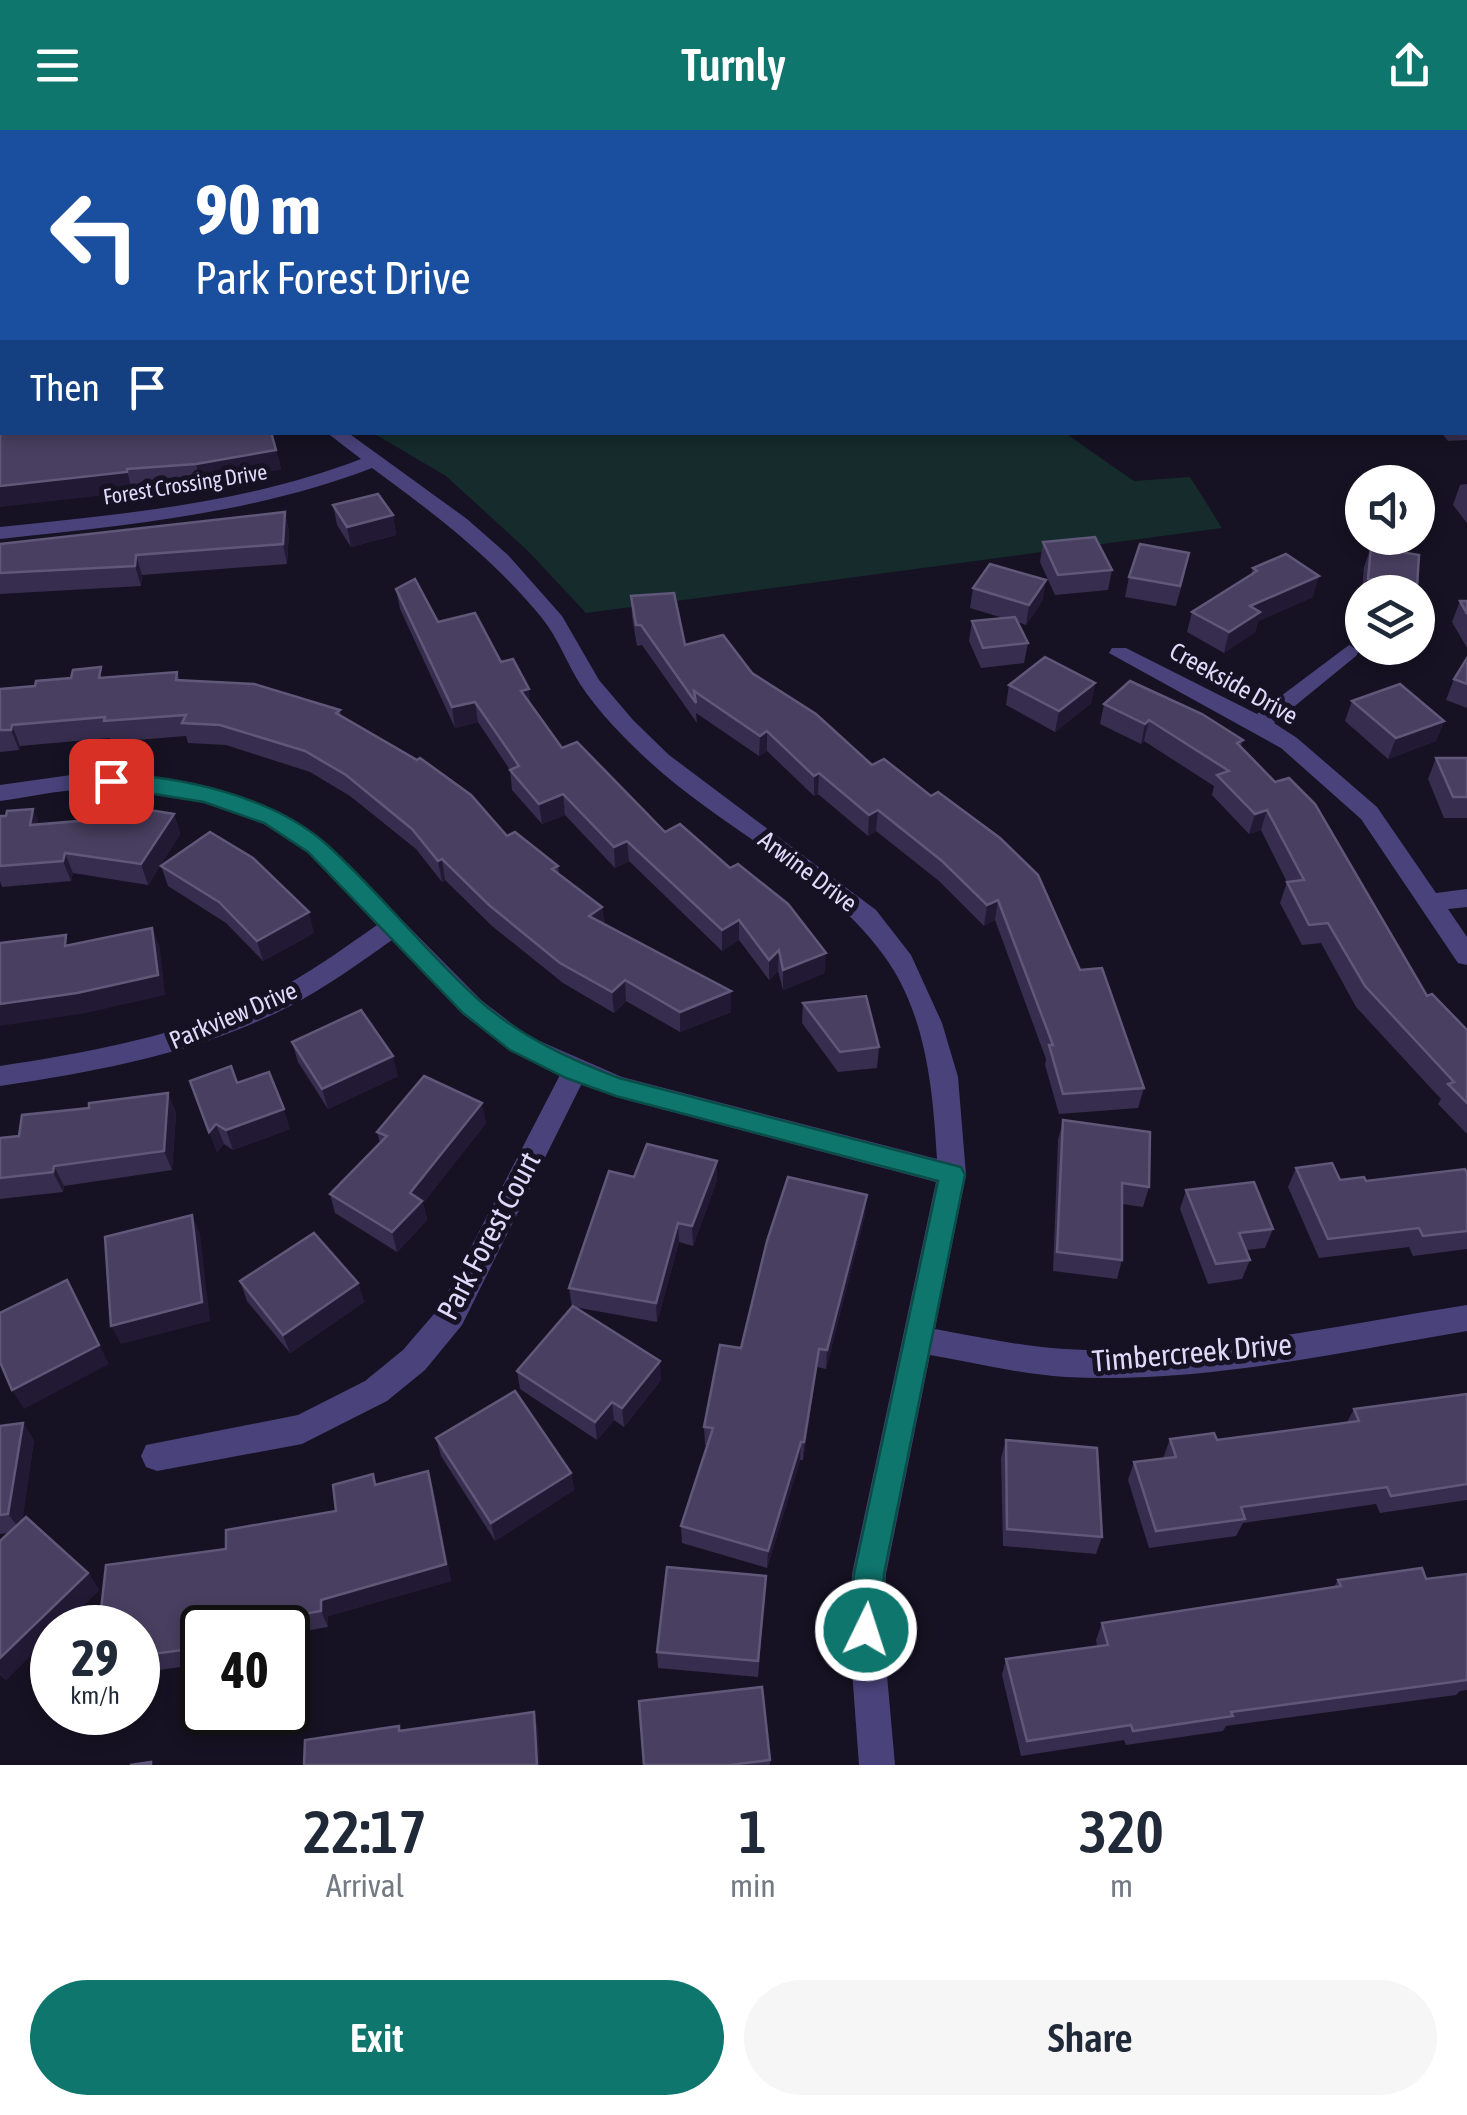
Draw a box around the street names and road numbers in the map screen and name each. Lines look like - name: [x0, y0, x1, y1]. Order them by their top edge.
- street label: Forest Crossing Drive: [101, 458, 269, 510]
- street label: Creekside Drive: [1165, 636, 1303, 730]
- street label: Arwine Drive: [753, 825, 863, 917]
- street label: Parkview Drive: [165, 976, 301, 1054]
- street label: Park Forest Court: [430, 1146, 547, 1325]
- street label: Timbercreek Drive: [1091, 1326, 1293, 1378]

